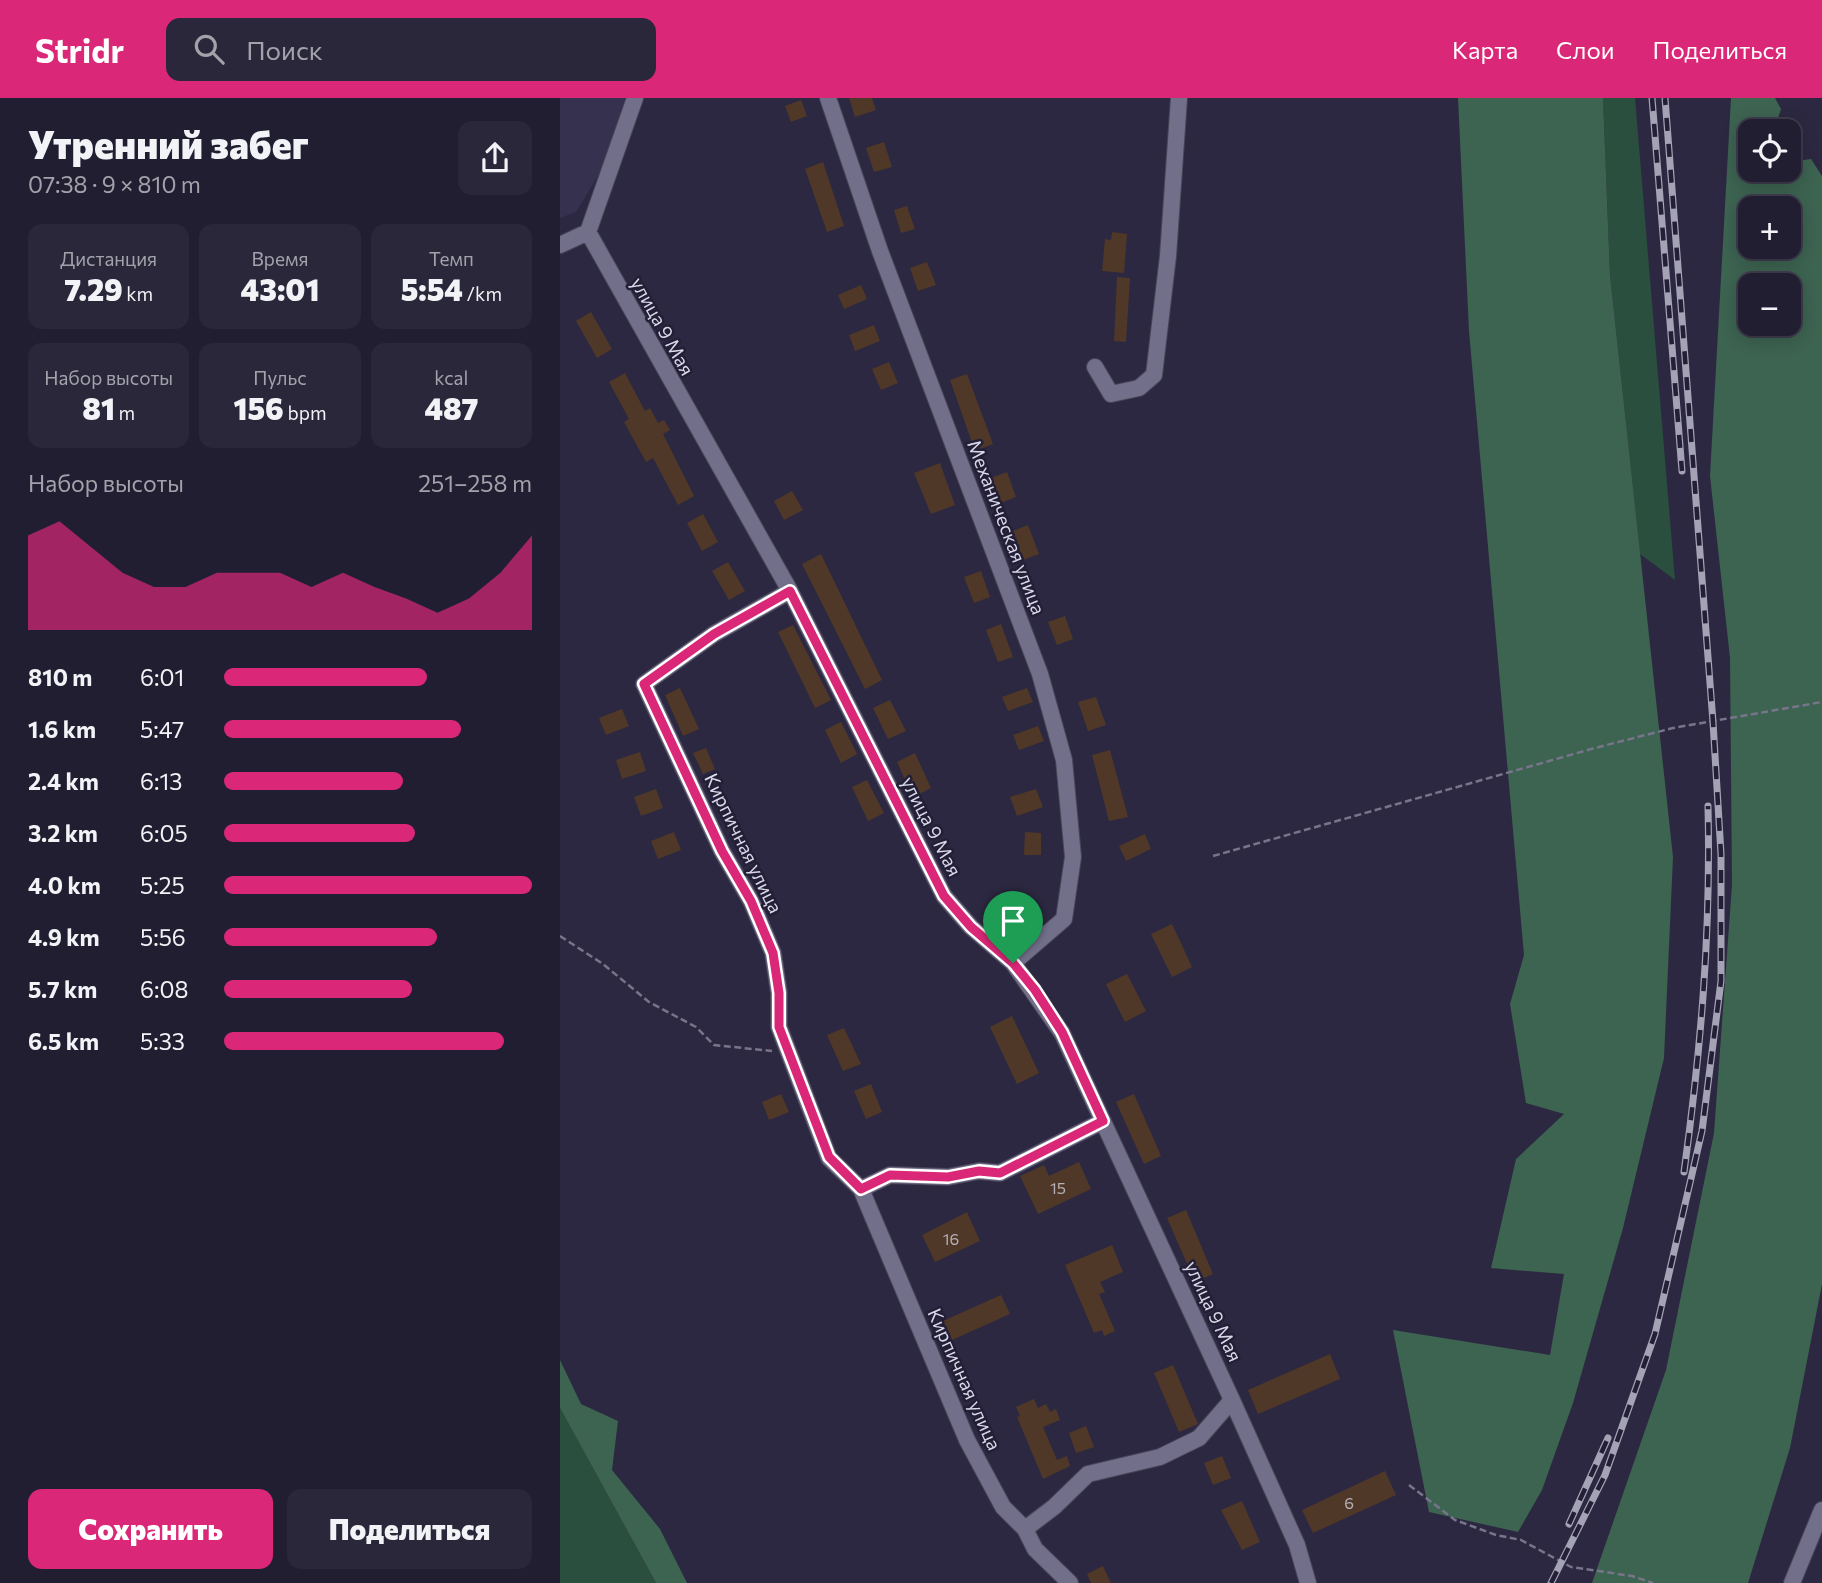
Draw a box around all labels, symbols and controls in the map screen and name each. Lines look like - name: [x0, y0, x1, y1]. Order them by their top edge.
- search box: [166, 18, 656, 81]
- text: Stridr: [35, 29, 124, 70]
- icon: search: [190, 30, 228, 68]
- text: Поиск: [246, 34, 323, 65]
- text: Карта: [1452, 35, 1518, 64]
- text: Слои: [1556, 35, 1614, 64]
- text: Поделиться: [1652, 35, 1787, 64]
- map controls: [1738, 119, 1801, 336]
- button: locate: [1738, 119, 1801, 182]
- text: Утренний забег: [28, 120, 309, 167]
- button: share: [458, 121, 532, 195]
- text: 07:38 · 9 × 810 m: [28, 170, 201, 198]
- button: +: [1738, 196, 1801, 259]
- text: Дистанция: [60, 247, 157, 270]
- text: Время: [252, 247, 308, 270]
- text: Темп: [429, 247, 474, 270]
- text: 7.29: [64, 270, 123, 307]
- text: 43:01: [241, 270, 319, 307]
- text: 5:54: [401, 270, 463, 307]
- street label: улица 9 Мая: [627, 273, 699, 379]
- button: −: [1738, 273, 1801, 336]
- text: km: [123, 282, 153, 305]
- text: /km: [463, 282, 502, 305]
- text: Набор высоты: [44, 366, 173, 389]
- text: Пульс: [253, 366, 307, 389]
- text: kcal: [434, 366, 468, 389]
- text: 81: [82, 389, 115, 426]
- text: 156: [233, 389, 284, 426]
- text: 487: [424, 389, 478, 426]
- text: m: [115, 401, 135, 424]
- text: bpm: [284, 401, 327, 424]
- street label: Механическая улица: [963, 437, 1051, 617]
- text: Набор высоты: [28, 469, 184, 497]
- text: 251–258 m: [418, 469, 532, 497]
- text: 810 m: [28, 663, 92, 691]
- text: 6:01: [140, 663, 184, 691]
- text: 1.6 km: [28, 715, 96, 743]
- text: 5:47: [140, 715, 184, 743]
- text: 2.4 km: [28, 767, 99, 795]
- text: 6:13: [140, 767, 182, 795]
- street label: Кирпичная улица: [700, 769, 788, 917]
- street label: улица 9 Мая: [897, 772, 967, 880]
- text: 3.2 km: [28, 819, 98, 847]
- text: 6:05: [140, 819, 188, 847]
- text: 4.0 km: [28, 871, 101, 899]
- text: 5:25: [140, 871, 185, 899]
- pin: [983, 891, 1043, 963]
- icon: arrive: [994, 902, 1032, 940]
- text: 4.9 km: [28, 923, 100, 951]
- text: 5:56: [140, 923, 186, 951]
- text: 5.7 km: [28, 975, 97, 1003]
- text: 6:08: [140, 975, 188, 1003]
- text: 6.5 km: [28, 1027, 99, 1055]
- text: 5:33: [140, 1027, 185, 1055]
- house number: 15: [1050, 1178, 1066, 1197]
- house number: 16: [943, 1229, 959, 1248]
- street label: улица 9 Мая: [1181, 1257, 1247, 1365]
- street label: Кирпичная улица: [923, 1305, 1007, 1453]
- button: Сохранить: [28, 1489, 273, 1569]
- button: Поделиться: [287, 1489, 532, 1569]
- house number: 6: [1344, 1493, 1354, 1512]

